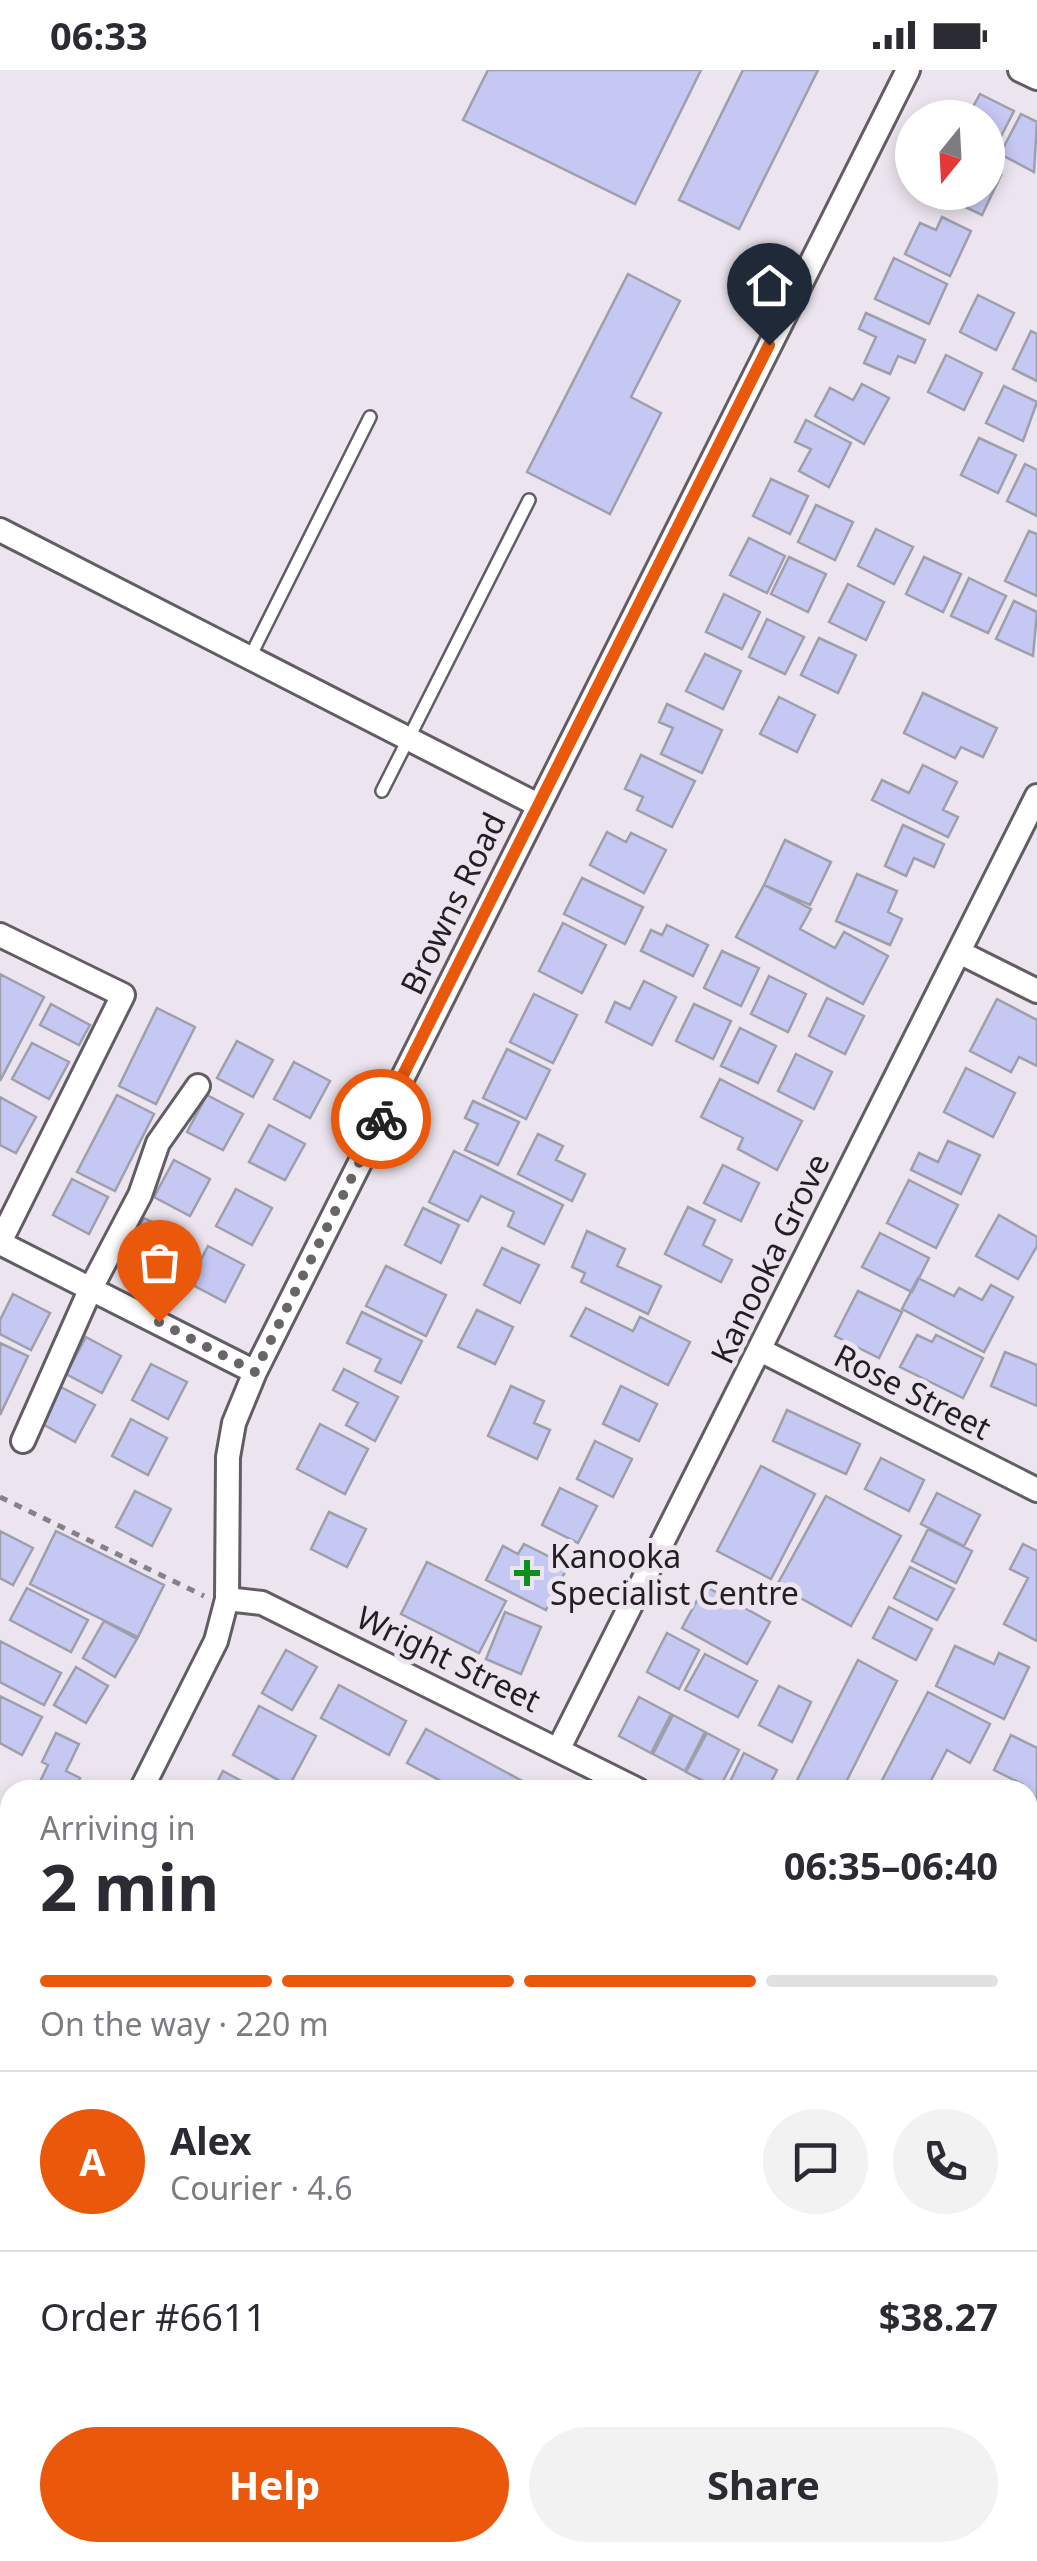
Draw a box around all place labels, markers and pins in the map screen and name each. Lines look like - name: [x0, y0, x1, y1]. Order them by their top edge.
- pin: [727, 243, 812, 346]
- pin: [117, 1220, 202, 1323]
- place label: Kanooka Specialist Centre: [550, 1534, 799, 1614]
- marker: Kanooka Specialist Centre: [514, 1560, 540, 1586]

